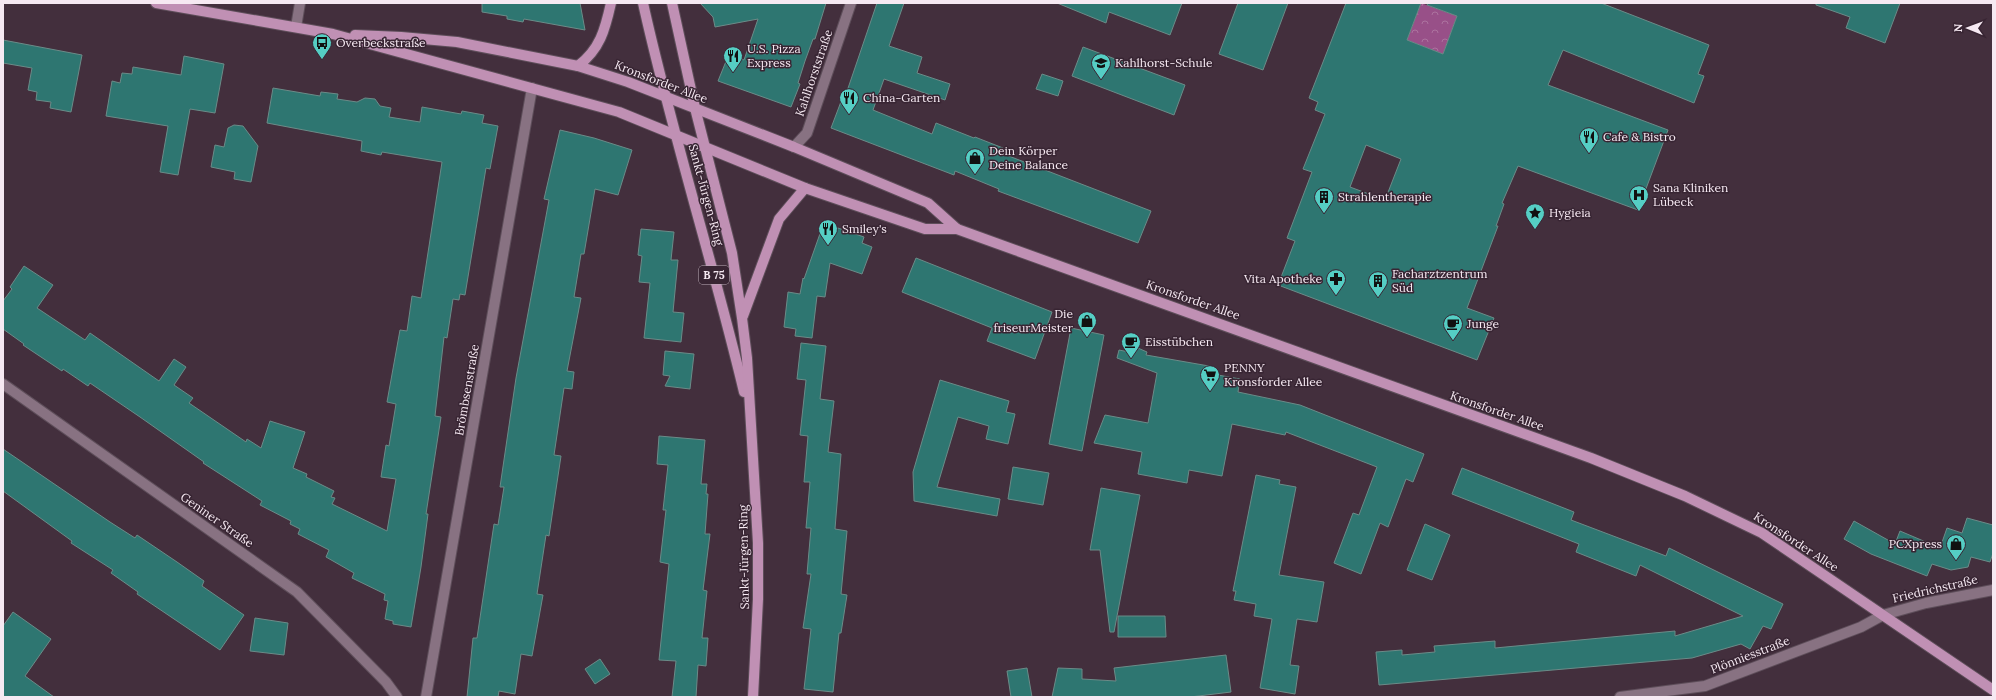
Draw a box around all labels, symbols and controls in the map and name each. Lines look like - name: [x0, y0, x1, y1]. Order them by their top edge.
- north arrow: [1948, 8, 1988, 48]
- text: N: [1951, 23, 1965, 32]
- street label: Kahlhorststraße: [792, 27, 836, 118]
- bus stop icon: Overbeckstraße: [311, 32, 333, 60]
- place label: Overbeckstraße: [336, 35, 426, 50]
- place label: U.S. Pizza Express: [747, 41, 801, 70]
- restaurant icon: U.S. Pizza Express: [722, 45, 744, 73]
- school or university icon: Kahlhorst-Schule: [1090, 52, 1112, 80]
- place label: Kahlhorst-Schule: [1115, 55, 1213, 70]
- street label: Kronsforder Allee: [613, 57, 710, 106]
- restaurant icon: China-Garten: [838, 87, 860, 115]
- place label: China-Garten: [863, 90, 940, 105]
- restaurant icon: Cafe & Bistro: [1578, 126, 1600, 154]
- place label: Cafe & Bistro: [1603, 129, 1676, 144]
- street label: Sankt-Jürgen-Ring: [686, 142, 727, 248]
- place label: Dein Körper Deine Balance: [989, 143, 1068, 172]
- shop icon: Dein Körper Deine Balance: [964, 147, 986, 175]
- place label: Sana Kliniken Lübeck: [1653, 180, 1728, 209]
- hospital icon: Sana Kliniken Lübeck: [1628, 184, 1650, 212]
- building icon: Strahlentherapie: [1313, 186, 1335, 214]
- place label: Strahlentherapie: [1338, 189, 1432, 204]
- place icon: Hygieia: [1524, 202, 1546, 230]
- place label: Hygieia: [1549, 205, 1591, 220]
- restaurant icon: Smiley's: [817, 218, 839, 246]
- place label: Smiley's: [842, 221, 887, 236]
- road number: B 75: [699, 266, 729, 284]
- place label: Facharztzentrum Süd: [1392, 266, 1488, 295]
- pharmacy icon: Vita Apotheke: [1325, 268, 1347, 296]
- building icon: Facharztzentrum Süd: [1367, 270, 1389, 298]
- place label: Vita Apotheke: [1243, 271, 1322, 286]
- street label: Kronsforder Allee: [1144, 276, 1243, 323]
- place label: Die friseurMeister: [994, 306, 1074, 335]
- shop icon: Die friseurMeister: [1076, 310, 1098, 338]
- cafe icon: Junge: [1442, 313, 1464, 341]
- place label: Junge: [1466, 316, 1500, 331]
- cafe icon: Eisstübchen: [1120, 331, 1142, 359]
- place label: Eisstübchen: [1145, 334, 1213, 349]
- street label: Brömbsenstraße: [451, 342, 482, 437]
- place label: PENNY Kronsforder Allee: [1224, 360, 1323, 389]
- supermarket icon: PENNY Kronsforder Allee: [1199, 364, 1221, 392]
- street label: Kronsforder Allee: [1448, 387, 1547, 434]
- street label: Geniner Straße: [178, 489, 257, 551]
- street label: Sankt-Jürgen-Ring: [735, 504, 752, 609]
- street label: Kronsforder Allee: [1751, 509, 1842, 575]
- shop icon: PCXpress: [1945, 533, 1967, 561]
- place label: PCXpress: [1889, 536, 1942, 551]
- street label: Friedrichstraße: [1891, 571, 1979, 606]
- street label: Plönniesstraße: [1708, 632, 1792, 677]

